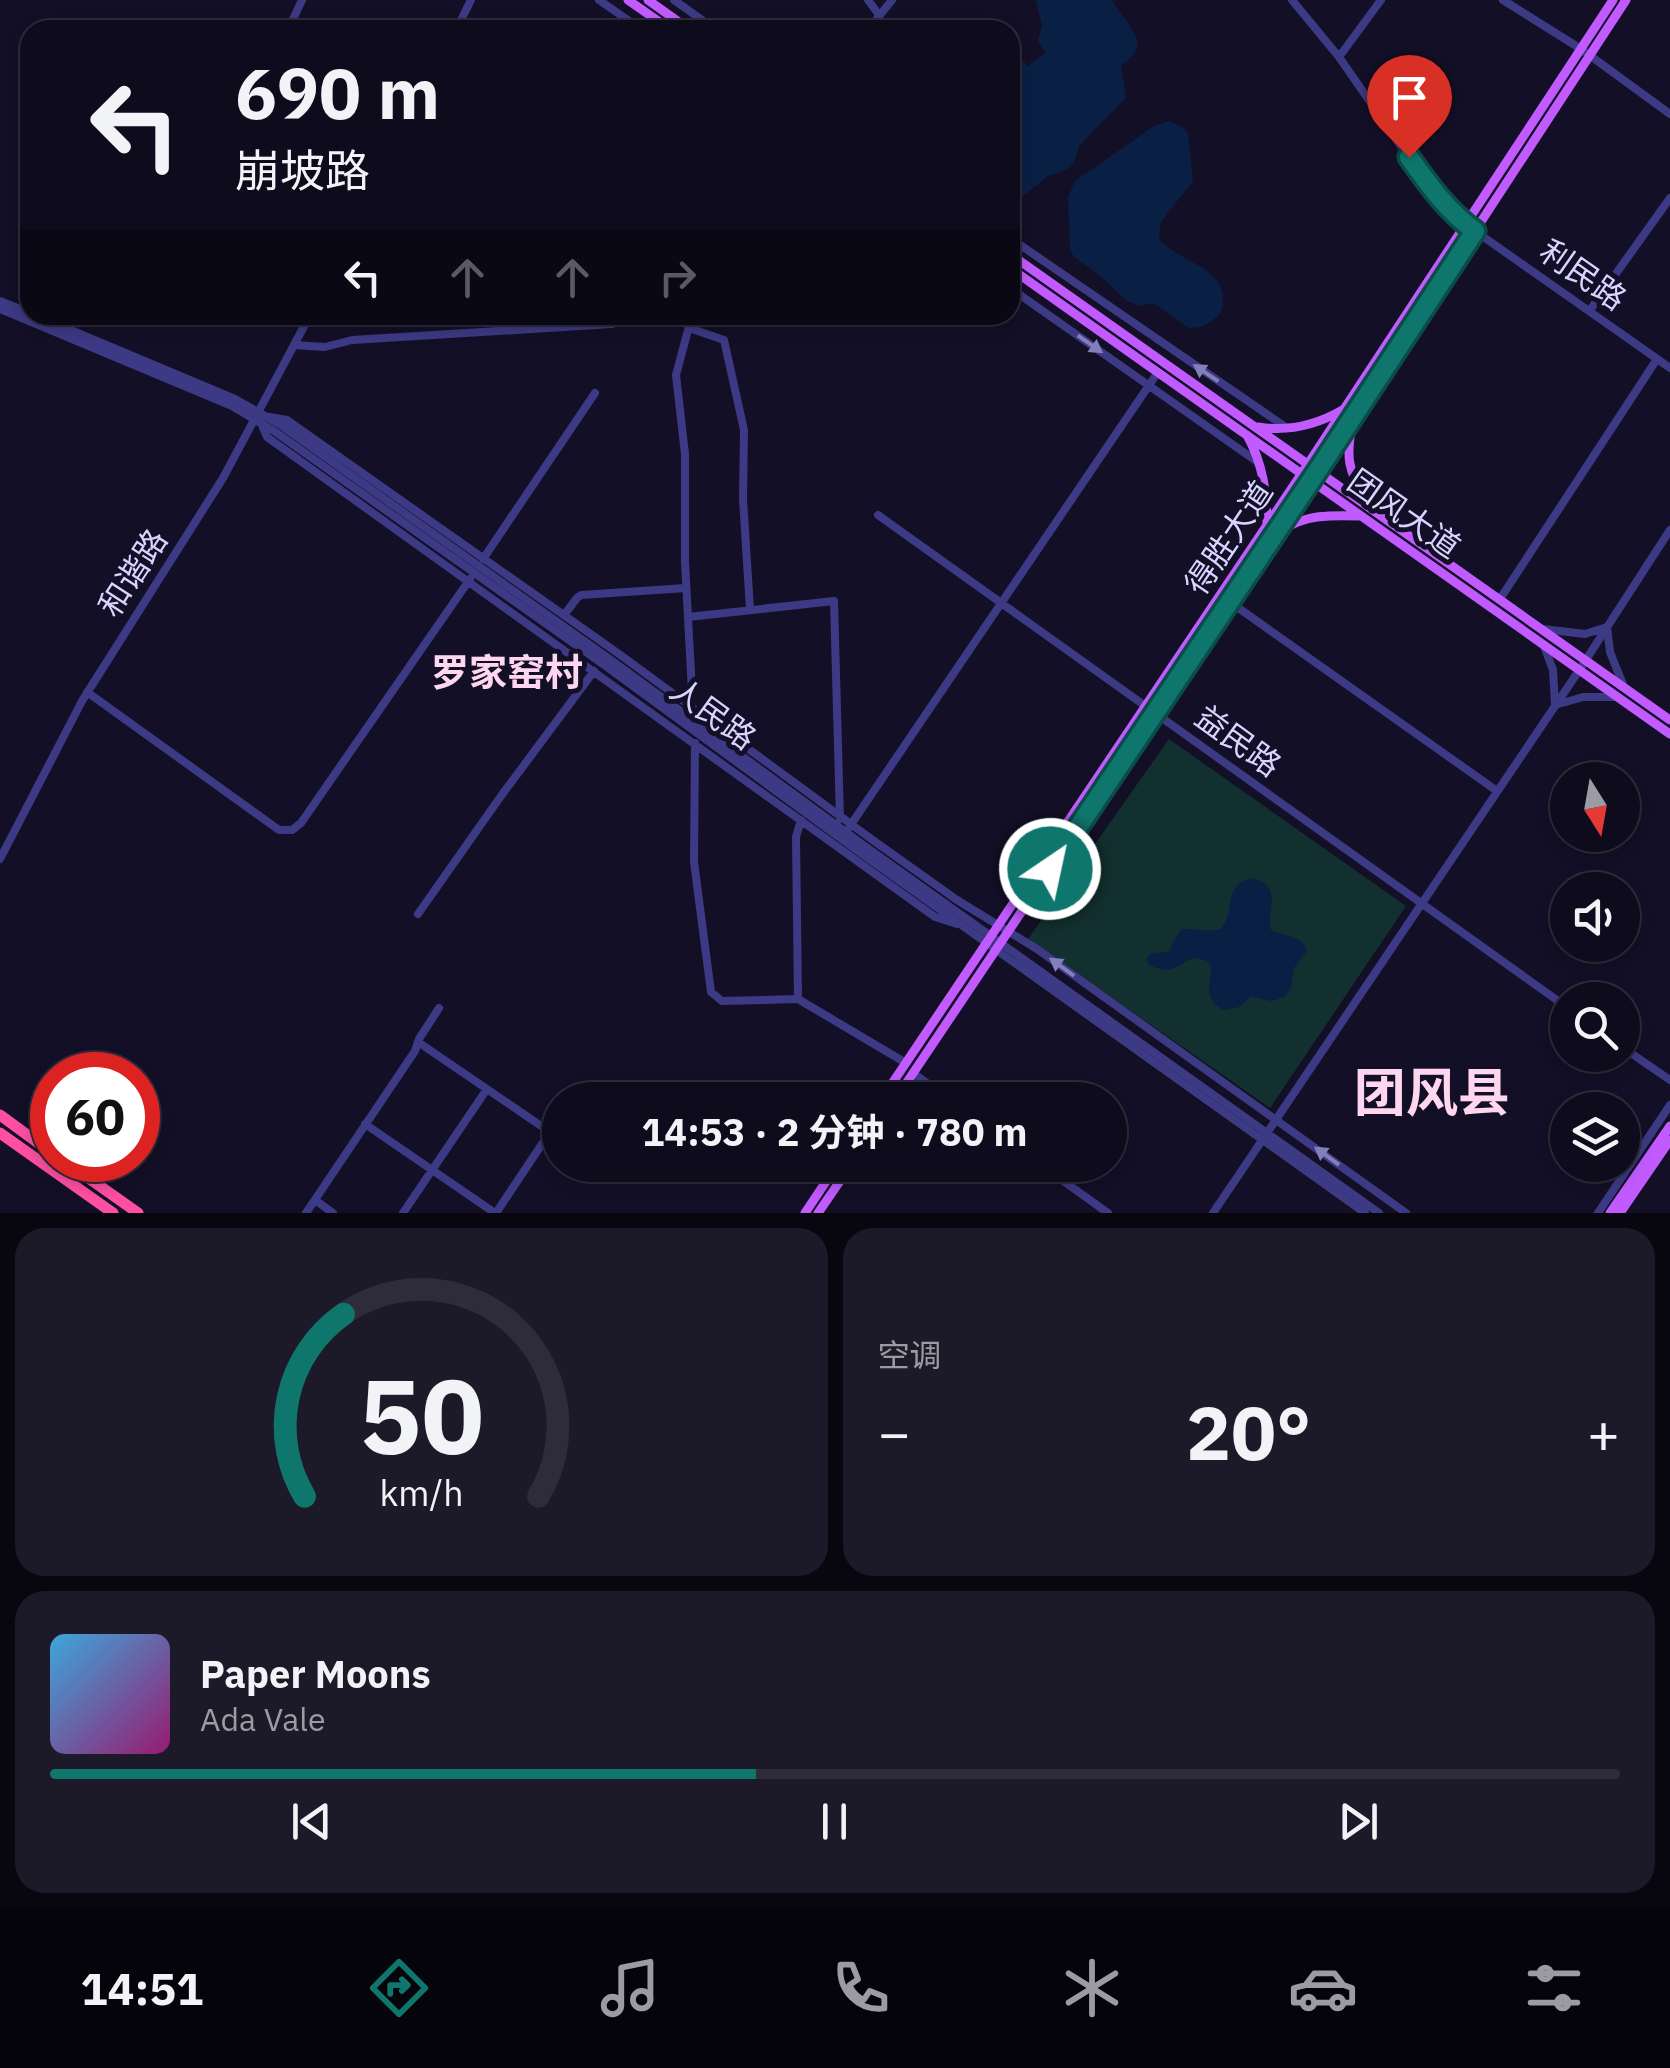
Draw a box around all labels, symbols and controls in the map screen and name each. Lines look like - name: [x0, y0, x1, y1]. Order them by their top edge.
- text: 690 m: [235, 47, 440, 138]
- pin: [1367, 55, 1452, 158]
- icon: left: [70, 60, 200, 190]
- icon: arrive: [1382, 70, 1437, 125]
- text: 崩坡路: [235, 141, 370, 199]
- street label: 利民路: [1532, 229, 1635, 319]
- icon: left: [335, 250, 390, 305]
- icon: ahead: [440, 250, 495, 305]
- icon: ahead: [545, 250, 600, 305]
- icon: right: [650, 250, 705, 305]
- one-way arrow: [1076, 334, 1103, 353]
- one-way arrow: [1193, 365, 1220, 383]
- street label: 团风大道: [1340, 459, 1469, 567]
- street label: 得胜大道: [1175, 473, 1281, 602]
- street label: 和谐路: [88, 521, 176, 624]
- district label: 罗家窑村: [431, 647, 583, 696]
- street label: 人民路: [662, 668, 765, 758]
- street label: 益民路: [1187, 695, 1290, 785]
- north arrow: [1550, 762, 1640, 852]
- map controls: [1550, 762, 1640, 1182]
- position arrow: [998, 817, 1102, 921]
- button: sound: [1550, 872, 1640, 962]
- one-way arrow: [1049, 958, 1076, 977]
- button: search: [1550, 982, 1640, 1072]
- speed limit sign: 60: [30, 1052, 160, 1182]
- district label: 团风县: [1354, 1058, 1510, 1125]
- button: layers: [1550, 1092, 1640, 1182]
- text: 14:53 · 2 分钟 · 780 m: [642, 1107, 1027, 1156]
- one-way arrow: [1313, 1147, 1340, 1166]
- text: 空调: [878, 1334, 942, 1376]
- text: 50: [359, 1347, 484, 1483]
- text: 20°: [1186, 1383, 1311, 1481]
- text: −: [878, 1397, 911, 1468]
- text: +: [1587, 1397, 1620, 1468]
- text: km/h: [379, 1469, 463, 1516]
- text: Paper Moons: [200, 1649, 431, 1698]
- text: Ada Vale: [200, 1698, 326, 1740]
- icon: previous: [284, 1794, 339, 1849]
- icon: pause: [807, 1794, 862, 1849]
- icon: next: [1331, 1794, 1386, 1849]
- icon: directions: [364, 1953, 434, 2023]
- icon: music: [595, 1953, 665, 2023]
- icon: phone: [826, 1953, 896, 2023]
- icon: climate: [1057, 1953, 1127, 2023]
- icon: car: [1288, 1953, 1358, 2023]
- icon: filters: [1519, 1953, 1589, 2023]
- text: 14:51: [81, 1959, 203, 2017]

